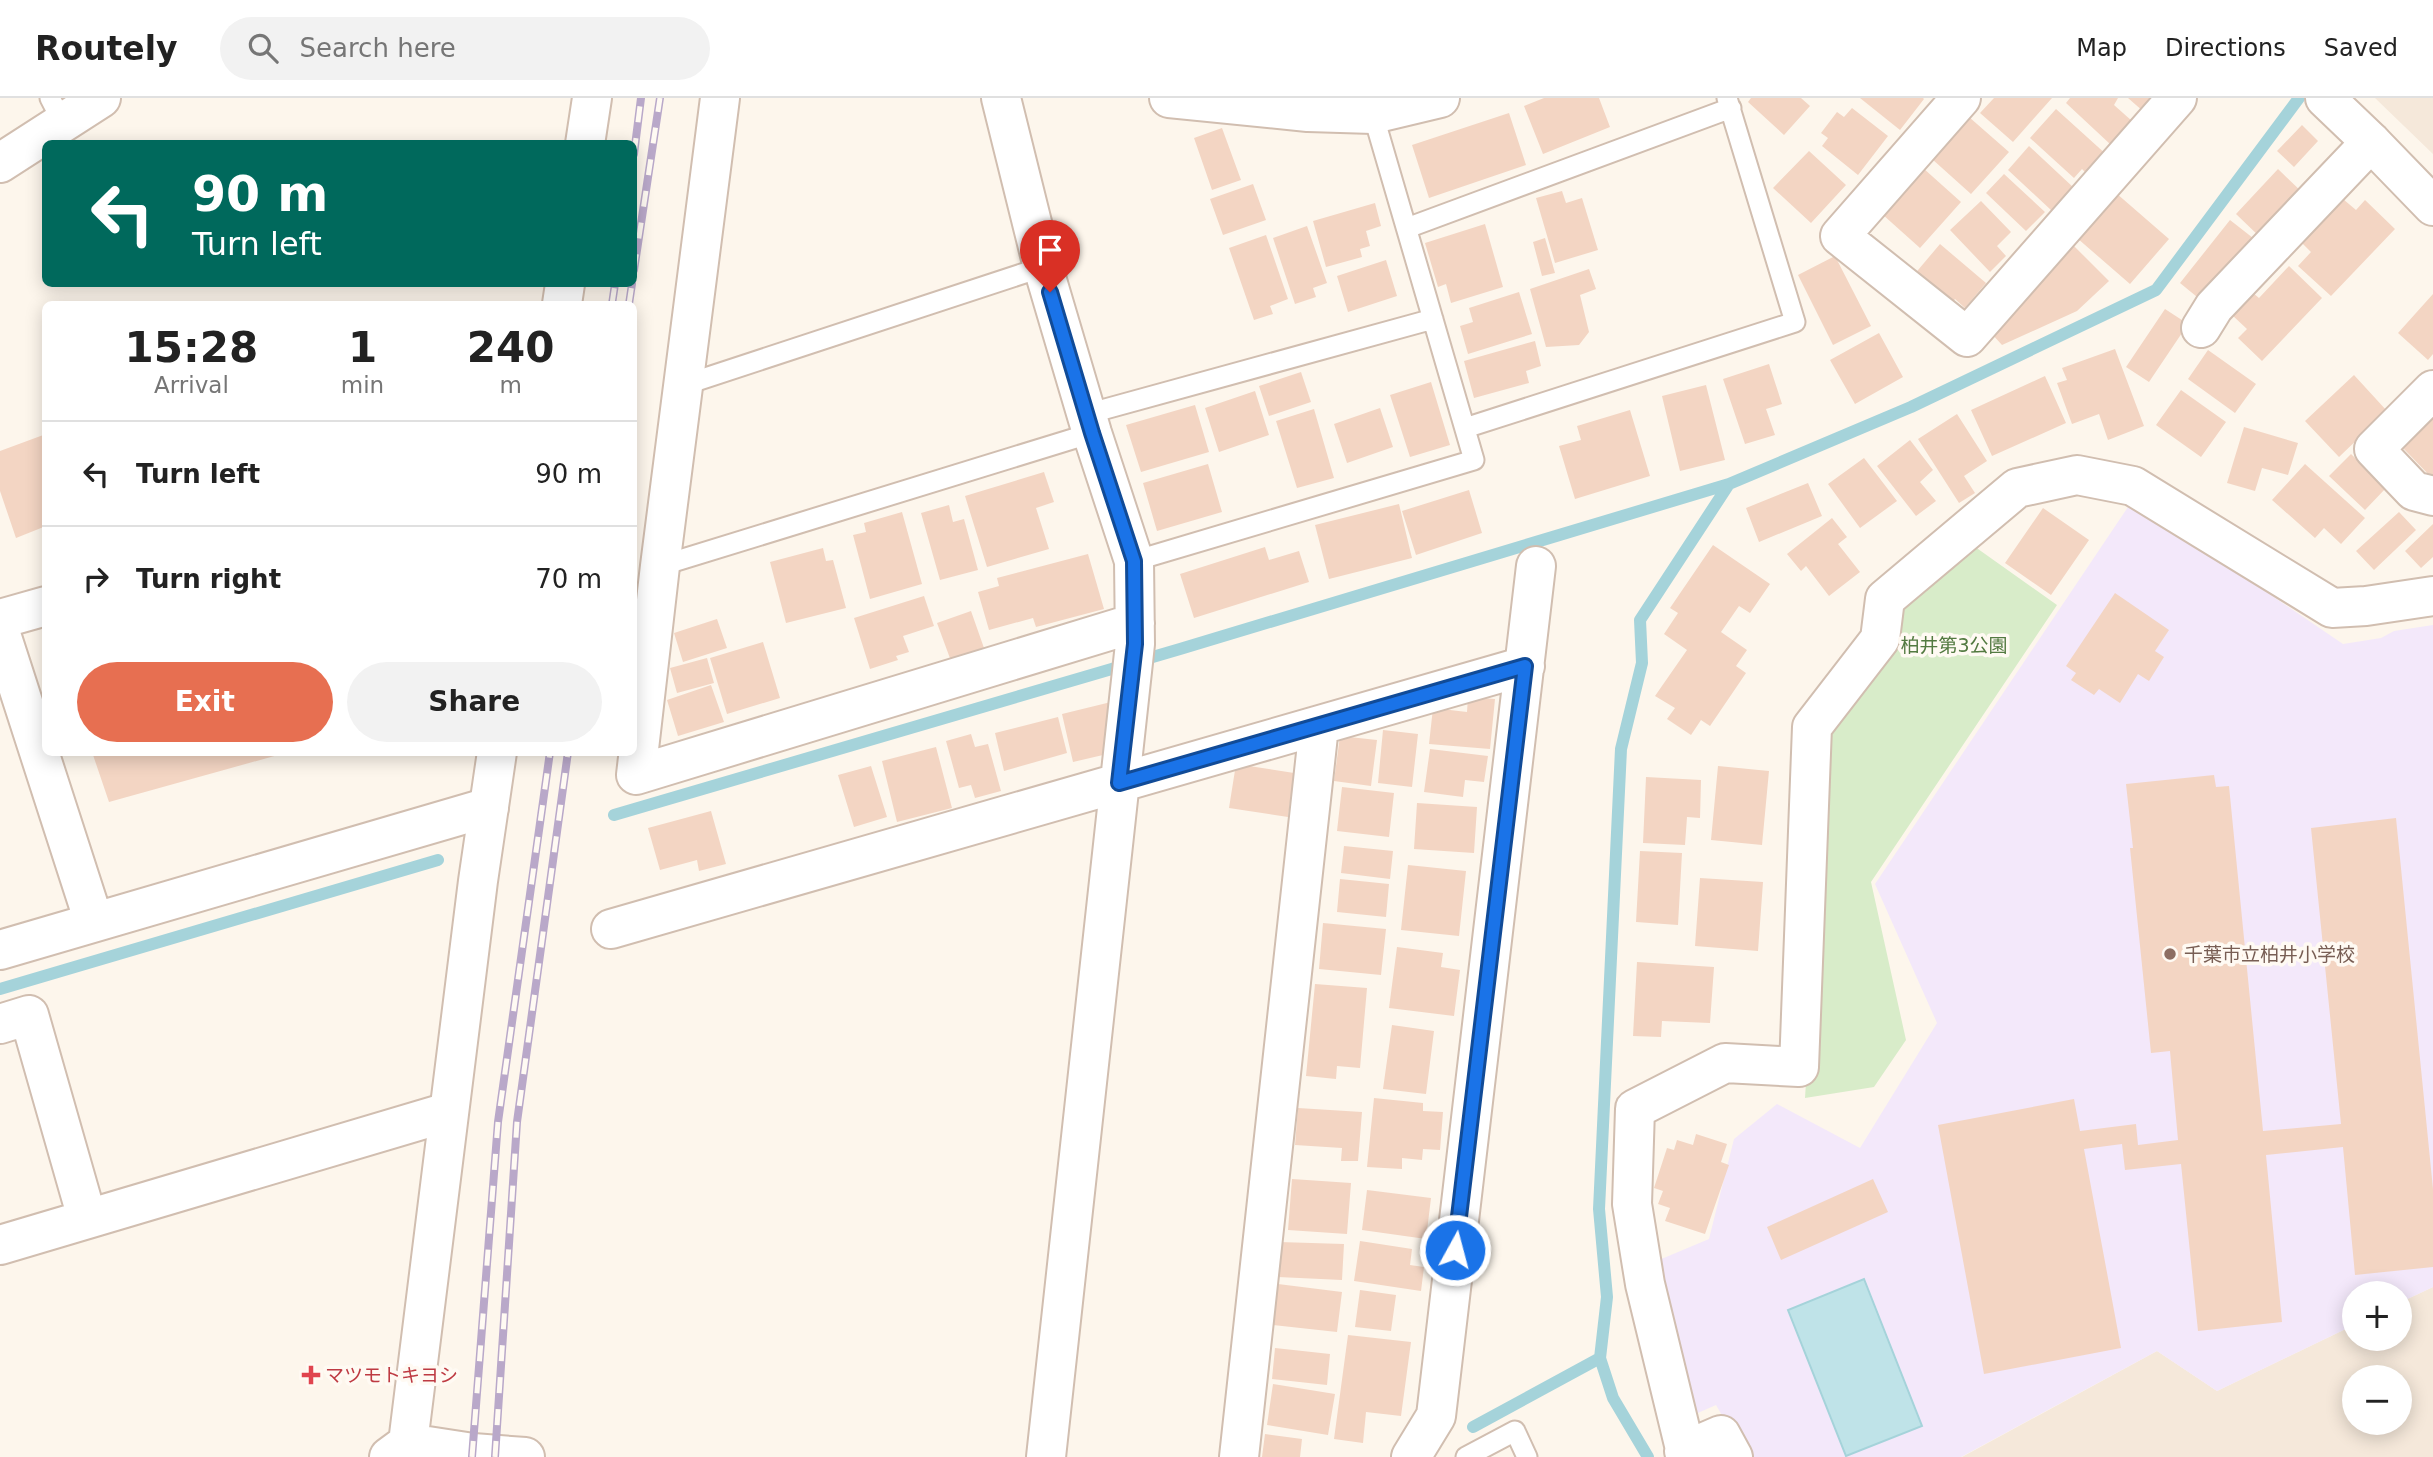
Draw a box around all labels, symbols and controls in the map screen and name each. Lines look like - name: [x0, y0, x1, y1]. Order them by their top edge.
- search box: [220, 17, 710, 80]
- text: Routely: [35, 29, 178, 68]
- icon: search: [244, 29, 282, 67]
- text: Search here: [300, 33, 456, 63]
- text: Map: [2076, 34, 2127, 62]
- text: Directions: [2165, 34, 2286, 62]
- text: Saved: [2324, 34, 2398, 62]
- text: 90 m: [192, 166, 328, 223]
- icon: left: [77, 168, 168, 259]
- pin: [1020, 220, 1080, 292]
- text: Turn left: [192, 225, 322, 263]
- icon: arrive: [1031, 231, 1069, 269]
- text: 15:28: [125, 323, 258, 372]
- text: 1: [348, 323, 377, 372]
- text: 240: [467, 323, 554, 372]
- text: Arrival: [154, 372, 229, 398]
- text: min: [341, 372, 384, 398]
- text: m: [499, 372, 522, 398]
- icon: left: [77, 455, 115, 493]
- text: Turn left: [136, 459, 260, 489]
- text: 90 m: [535, 459, 602, 489]
- icon: right: [77, 560, 115, 598]
- text: Turn right: [136, 564, 281, 594]
- text: 70 m: [535, 564, 602, 594]
- park label: 柏井第3公園: [1900, 634, 2008, 656]
- button: Exit: [77, 662, 333, 742]
- button: Share: [347, 662, 602, 742]
- place label: 千葉市立柏井小学校: [2184, 943, 2355, 965]
- marker: 千葉市立柏井小学校: [2162, 946, 2178, 962]
- position arrow: [1418, 1213, 1492, 1287]
- map controls: [2342, 1281, 2412, 1435]
- button: +: [2342, 1281, 2412, 1351]
- place label: マツモトキヨシ: [325, 1364, 458, 1386]
- button: −: [2342, 1365, 2412, 1435]
- marker: マツモトキヨシ: [303, 1367, 319, 1383]

